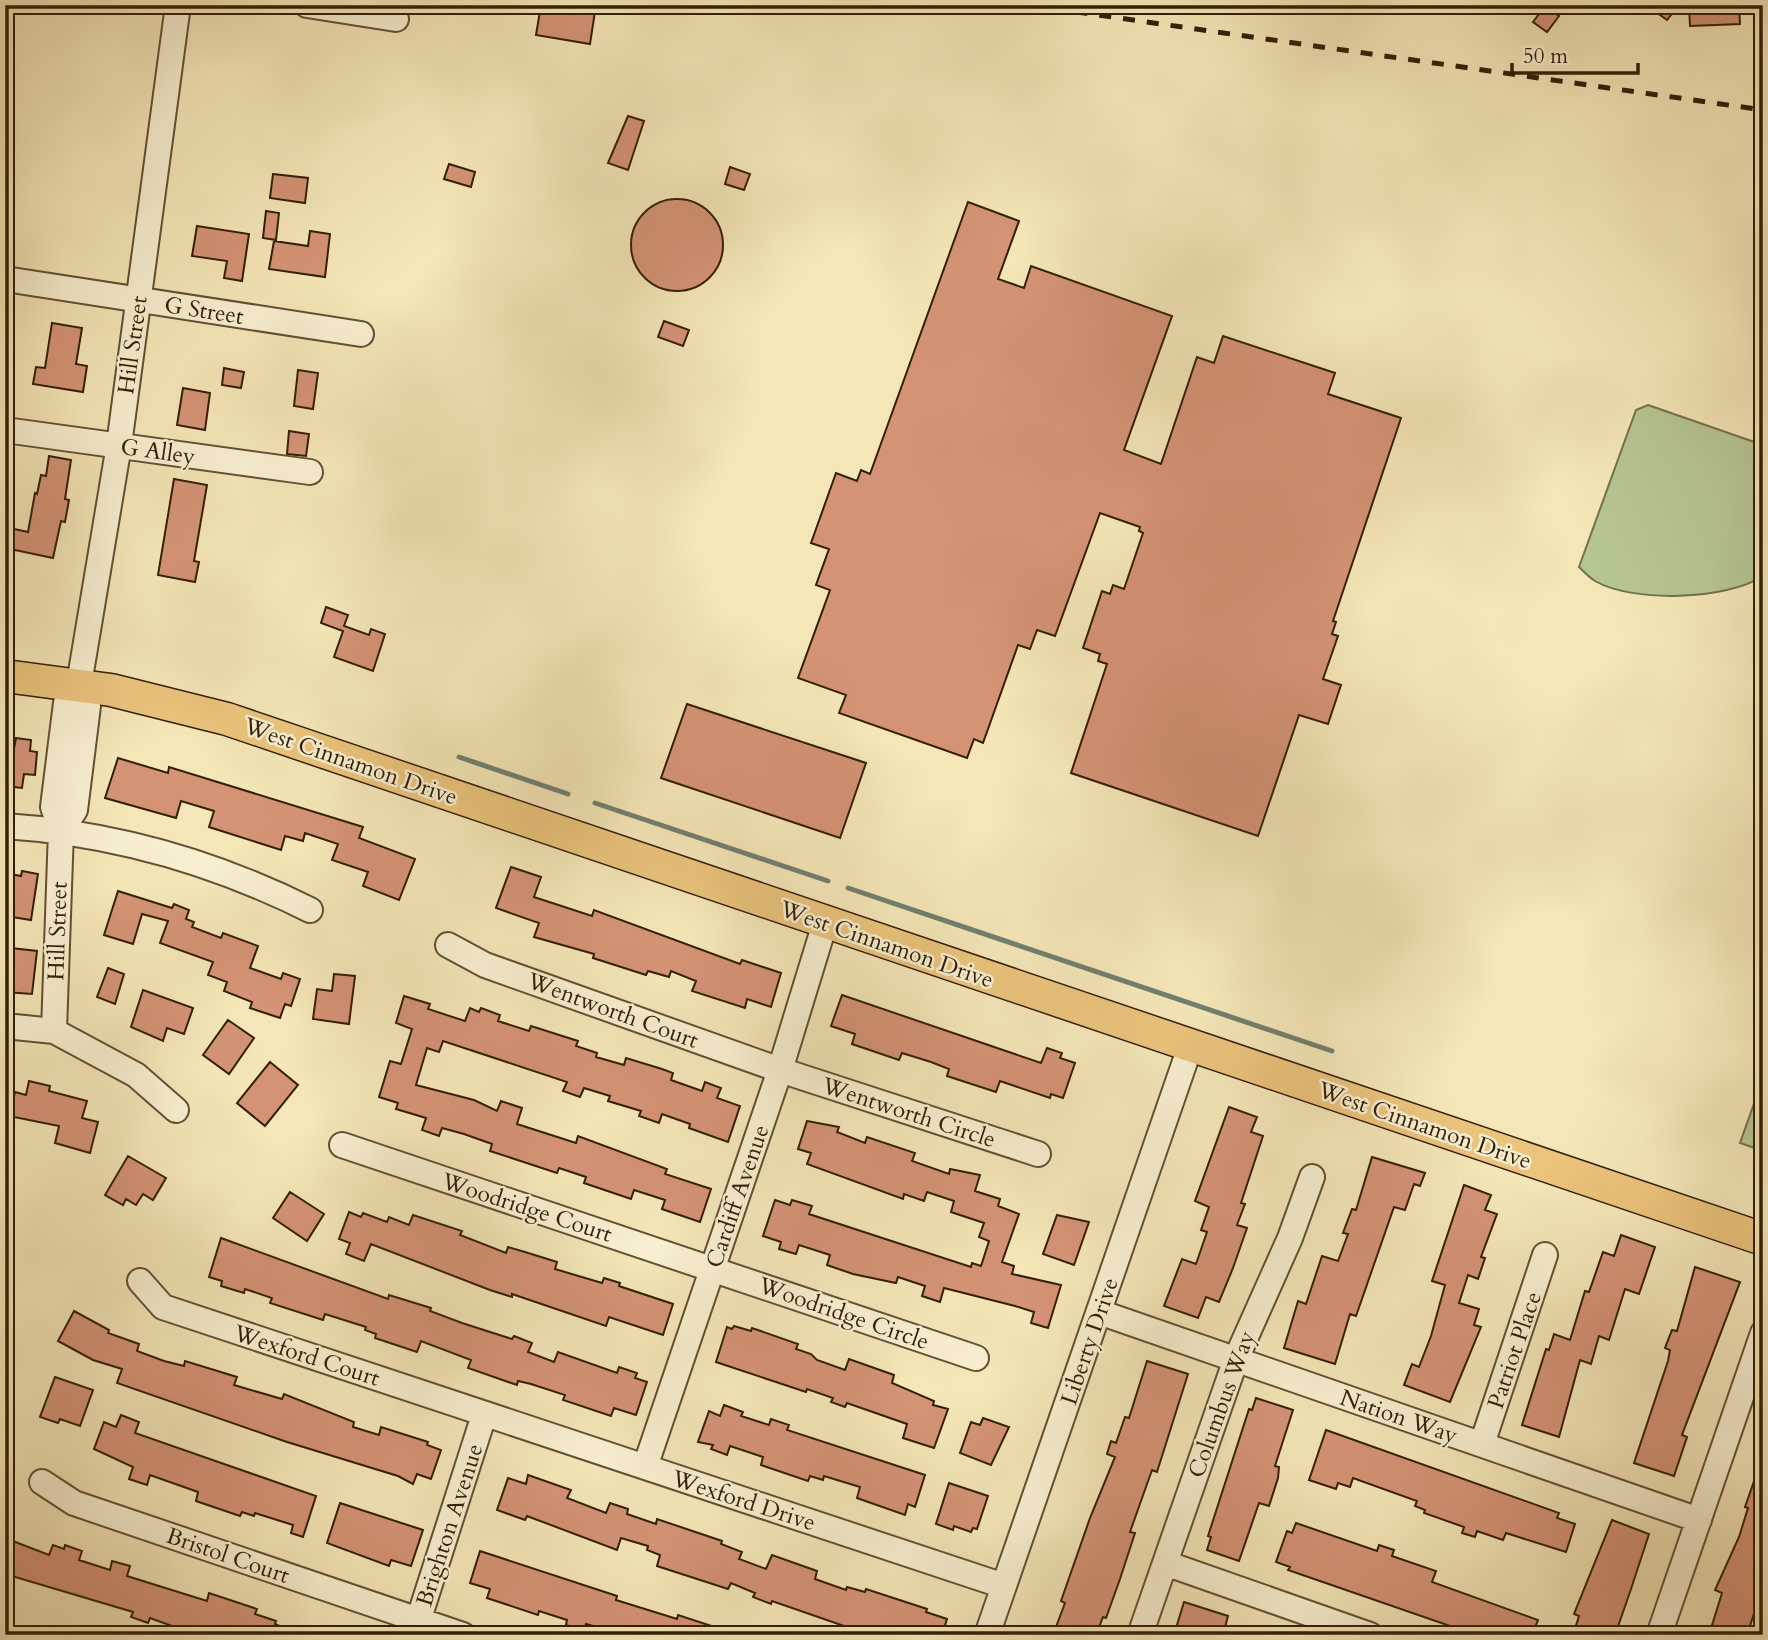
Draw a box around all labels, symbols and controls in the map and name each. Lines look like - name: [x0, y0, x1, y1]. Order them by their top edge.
- scale bar: [1512, 32, 1638, 76]
- text: 50 m: [1523, 42, 1568, 71]
- street label: G Street: [162, 289, 246, 332]
- street label: Hill Street: [110, 294, 155, 396]
- street label: G Alley: [119, 431, 197, 472]
- street label: West Cinnamon Drive: [239, 710, 462, 813]
- street label: Hill Street: [40, 881, 75, 981]
- street label: West Cinnamon Drive: [775, 893, 998, 996]
- street label: Wentworth Court: [522, 965, 703, 1056]
- street label: Wentworth Circle: [817, 1069, 1000, 1155]
- street label: West Cinnamon Drive: [1313, 1074, 1536, 1177]
- street label: Cardiff Avenue: [699, 1121, 776, 1272]
- street label: Woodridge Court: [437, 1165, 616, 1250]
- street label: Woodridge Circle: [754, 1269, 933, 1357]
- street label: Liberty Drive: [1053, 1273, 1126, 1409]
- street label: Patriot Place: [1480, 1287, 1549, 1413]
- street label: Wexford Court: [229, 1317, 384, 1394]
- street label: Columbus Way: [1181, 1326, 1262, 1482]
- street label: Nation Way: [1336, 1382, 1462, 1451]
- street label: Brighton Avenue: [409, 1440, 490, 1611]
- street label: Wexford Drive: [667, 1462, 820, 1538]
- street label: Bristol Court: [162, 1520, 294, 1591]

